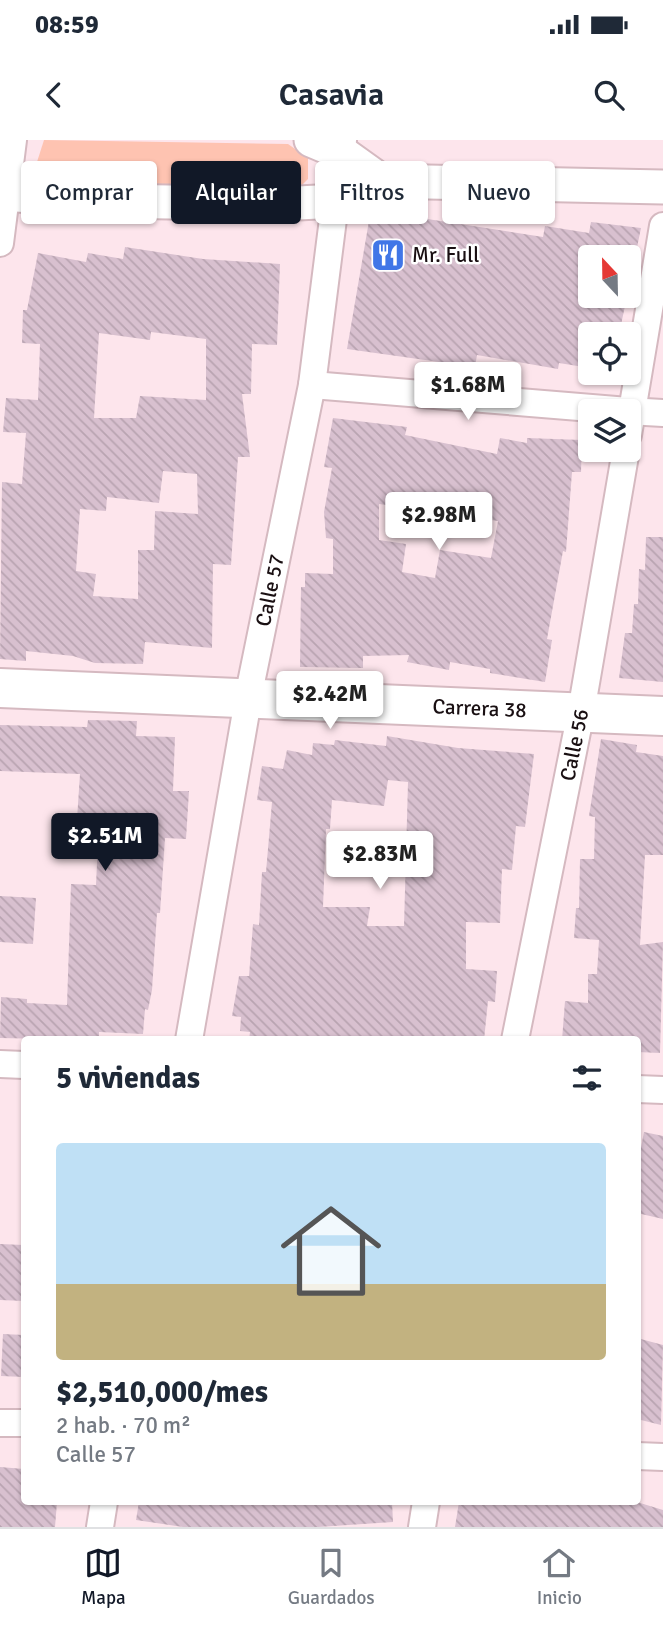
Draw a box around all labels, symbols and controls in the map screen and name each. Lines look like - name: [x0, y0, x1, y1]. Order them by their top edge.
- text: 08:59: [35, 9, 99, 41]
- text: Casavia: [279, 75, 384, 114]
- icon: back: [35, 76, 73, 114]
- icon: search: [590, 76, 628, 114]
- chip: Comprar: [21, 161, 157, 224]
- chip: Alquilar: [171, 161, 301, 224]
- chip: Filtros: [315, 161, 428, 224]
- chip: Nuevo: [442, 161, 555, 224]
- restaurant icon: Mr. Full: [369, 236, 407, 274]
- place label: Mr. Full: [412, 242, 479, 268]
- north arrow: [578, 245, 640, 308]
- map controls: [578, 245, 641, 462]
- button: locate: [578, 322, 641, 385]
- pin: $1.68M: [411, 362, 525, 422]
- text: $1.68M: [430, 370, 506, 399]
- button: layers: [578, 399, 641, 462]
- pin: $2.98M: [382, 492, 496, 552]
- text: $2.98M: [401, 500, 477, 529]
- street label: Calle 57: [250, 552, 290, 629]
- pin: $2.42M: [273, 672, 387, 731]
- text: $2.42M: [292, 679, 368, 708]
- street label: Carrera 38: [432, 693, 527, 723]
- street label: Calle 56: [554, 707, 594, 783]
- pin: $2.51M: [48, 814, 162, 873]
- text: $2.51M: [67, 821, 143, 850]
- pin: $2.83M: [323, 832, 437, 891]
- text: $2.83M: [342, 839, 418, 868]
- icon: filters: [568, 1059, 606, 1097]
- text: 5 viviendas: [56, 1060, 200, 1097]
- icon: home: [268, 1188, 394, 1314]
- text: $2,510,000/mes: [56, 1374, 268, 1411]
- text: 2 hab. · 70 m²: [56, 1411, 191, 1440]
- text: Calle 57: [56, 1440, 136, 1469]
- tab: Mapa: [81, 1544, 126, 1610]
- tab: Guardados: [288, 1544, 375, 1610]
- tab: Inicio: [537, 1544, 582, 1610]

